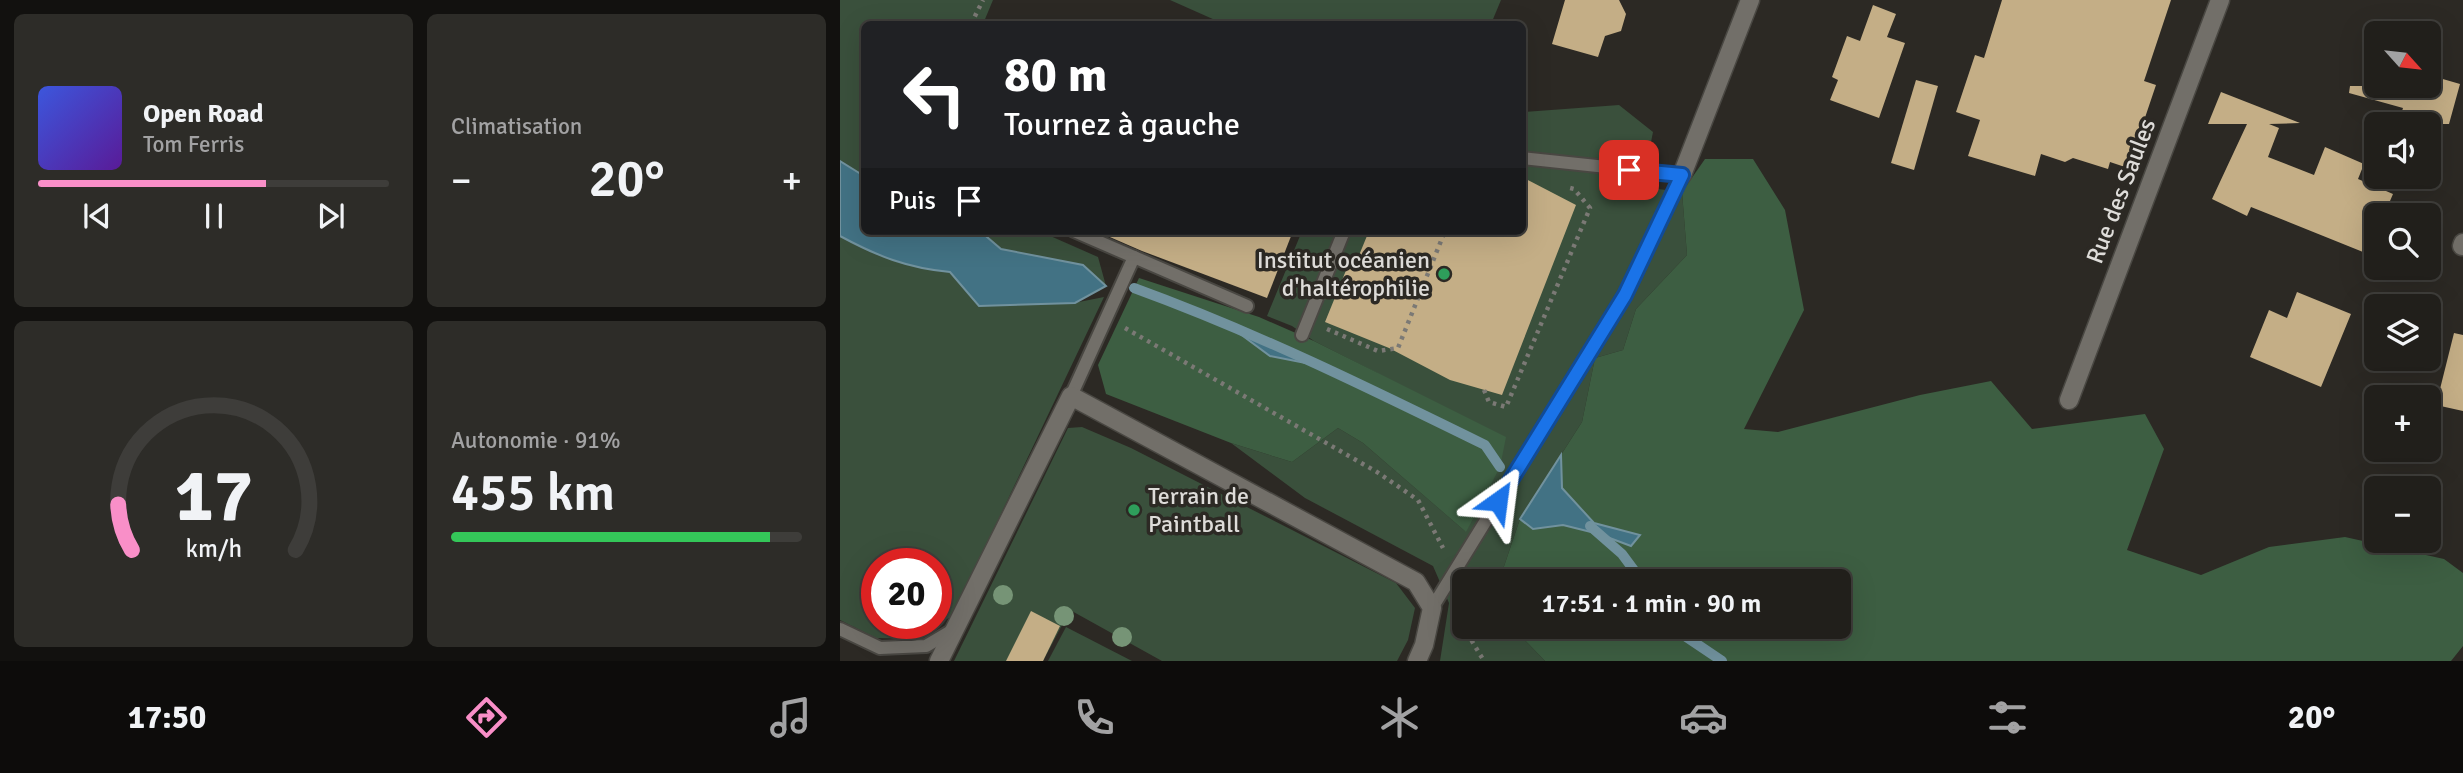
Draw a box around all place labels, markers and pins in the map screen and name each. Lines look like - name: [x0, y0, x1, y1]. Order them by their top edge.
- pin: [1599, 140, 1659, 200]
- place label: Institut océanien d'haltérophilie: [1257, 245, 1430, 303]
- marker: Institut océanien d'haltérophilie: [1436, 266, 1452, 282]
- place label: Terrain de Paintball: [1148, 481, 1249, 539]
- marker: Terrain de Paintball: [1126, 502, 1142, 518]

